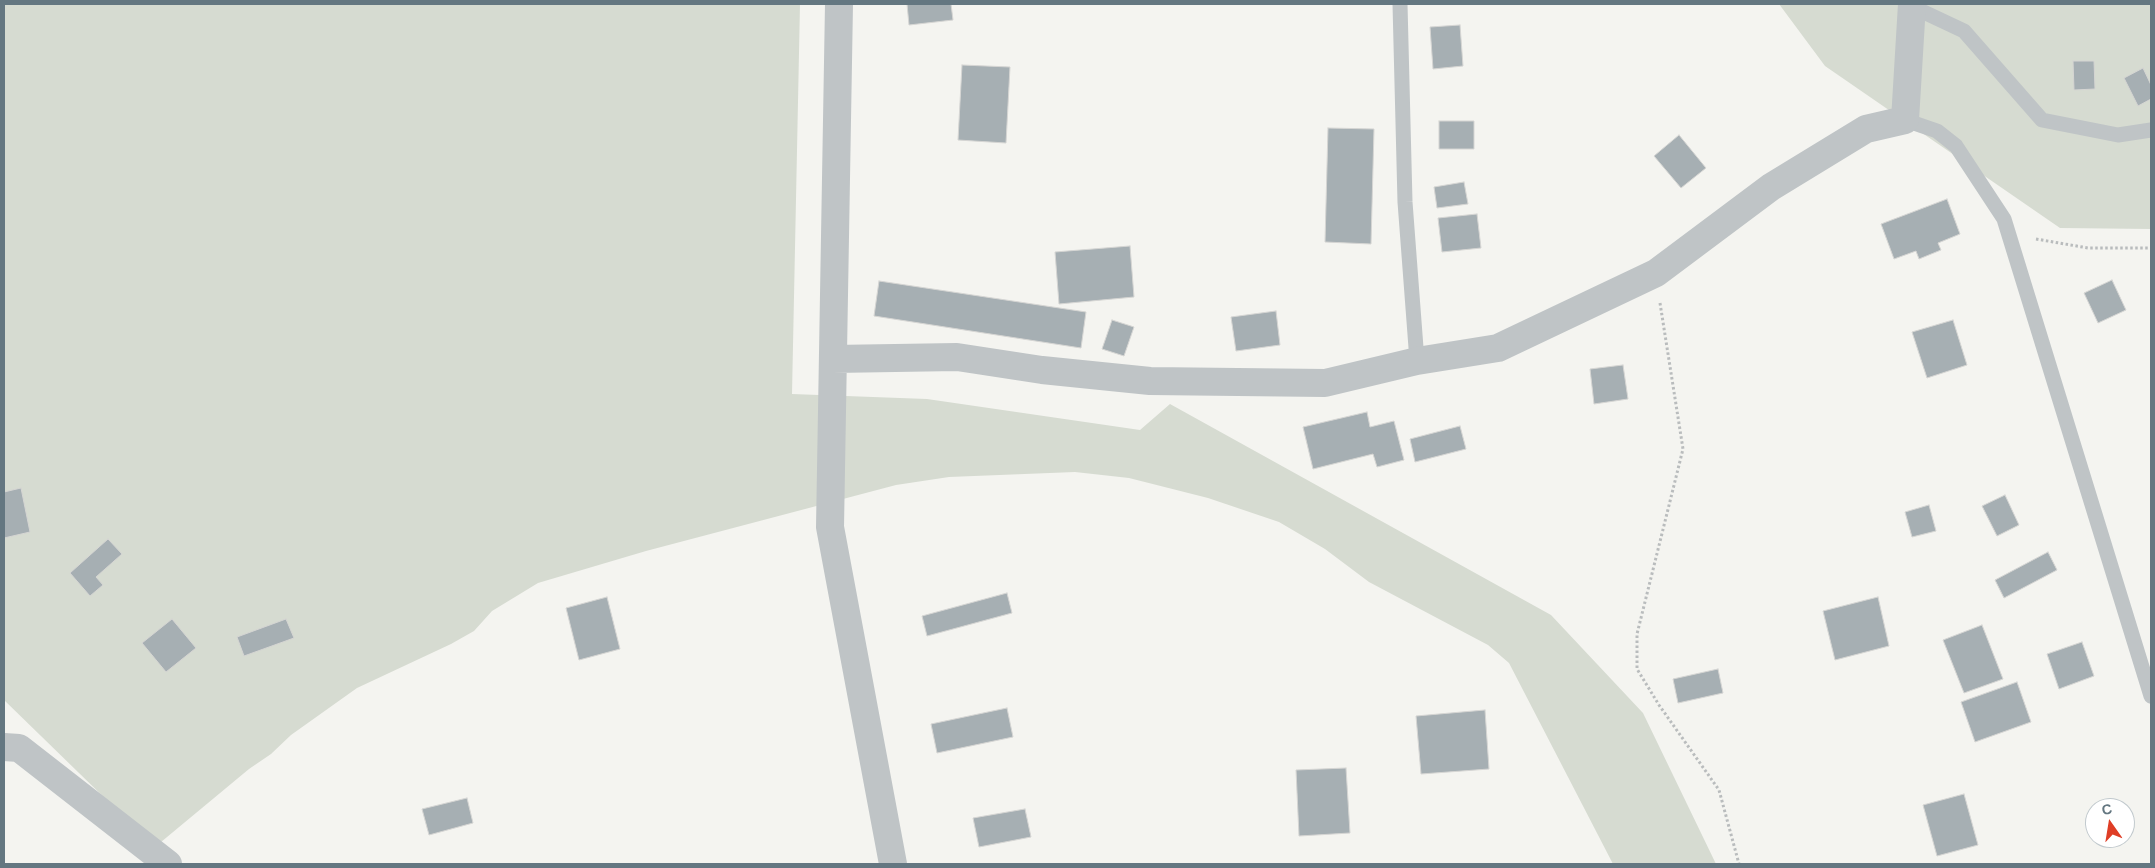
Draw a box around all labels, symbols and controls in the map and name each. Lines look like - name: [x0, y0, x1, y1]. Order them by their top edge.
- north arrow: [2085, 798, 2135, 848]
- text: С: [2100, 800, 2114, 818]

